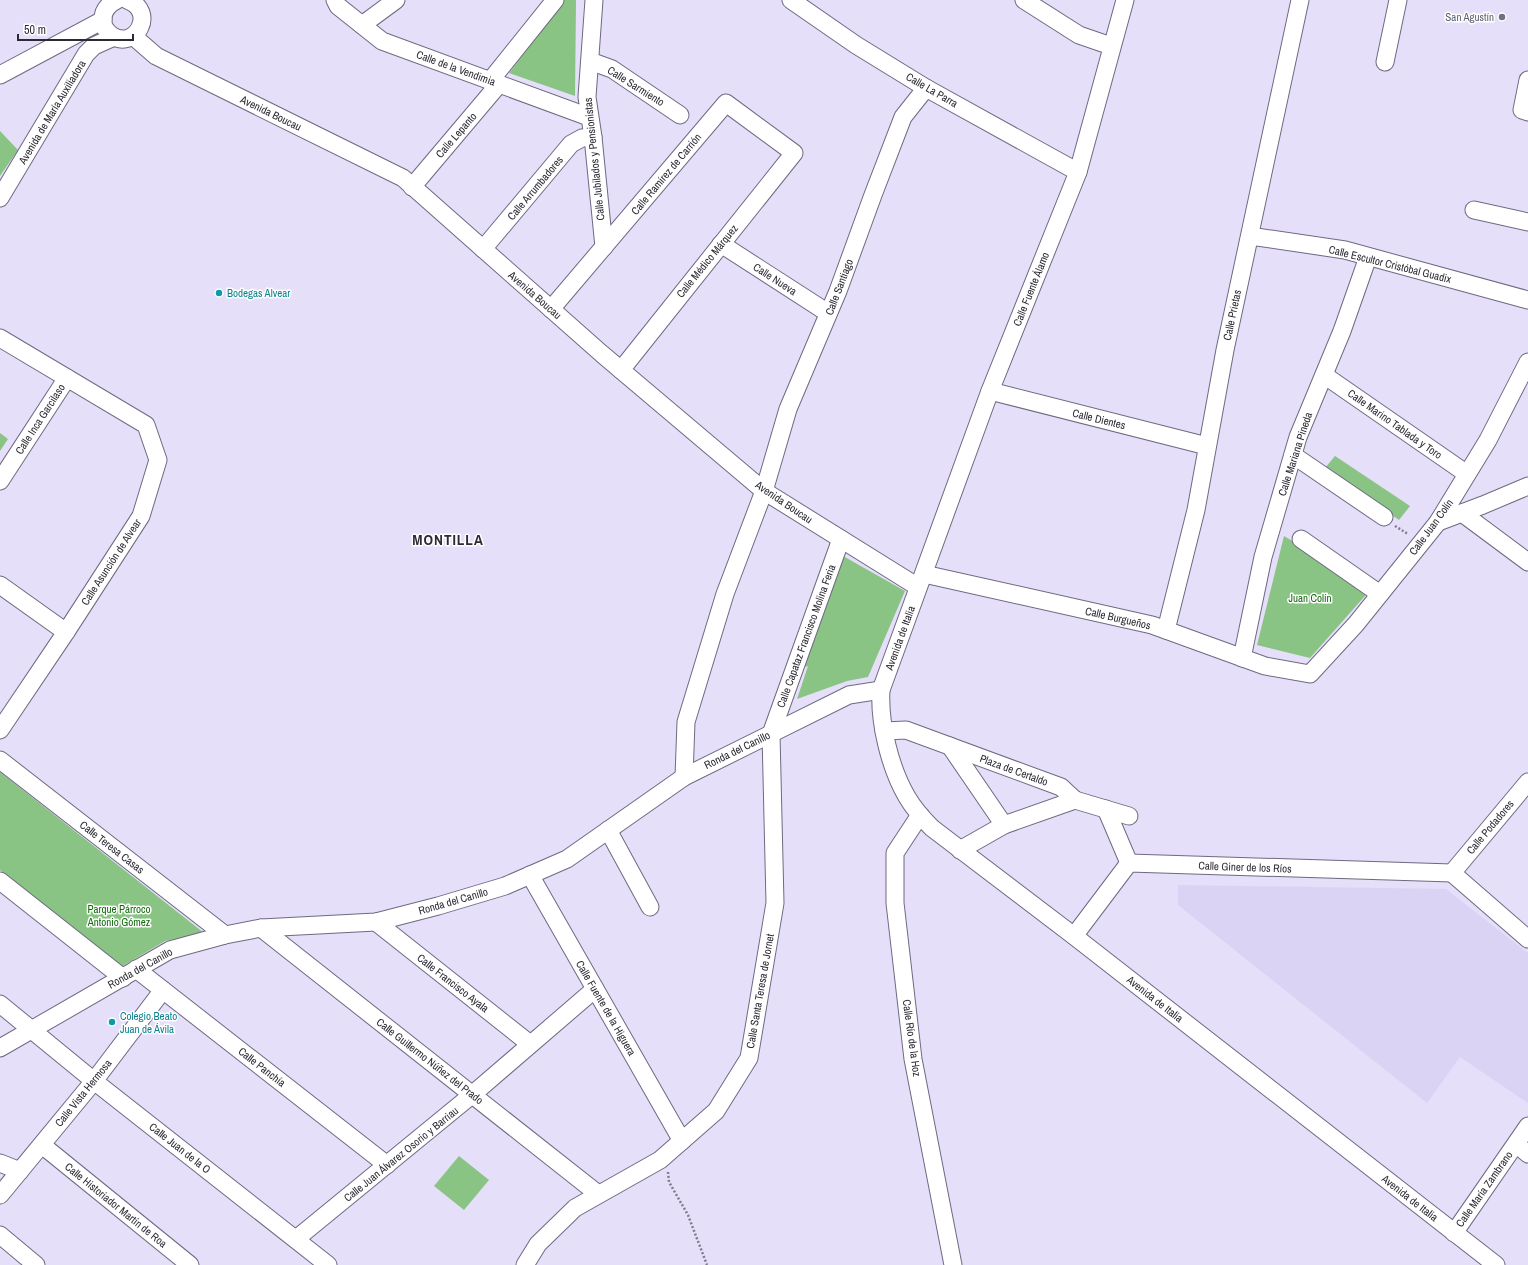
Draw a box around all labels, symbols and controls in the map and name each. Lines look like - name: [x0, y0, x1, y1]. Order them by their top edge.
- place label: San Agustín: [1445, 10, 1494, 24]
- marker: San Agustín: [1497, 12, 1507, 22]
- scale bar: [18, 16, 133, 42]
- text: 50 m: [24, 22, 46, 38]
- street label: Calle de la Vendimia: [414, 47, 498, 89]
- street label: Avenida de María Auxiliadora: [15, 58, 89, 167]
- street label: Calle Sarmiento: [605, 63, 667, 109]
- street label: Calle La Parra: [904, 70, 960, 110]
- street label: Avenida Boucau: [237, 92, 304, 134]
- street label: Calle Jubilados y Pensionistas: [581, 96, 607, 221]
- street label: Calle Lepanto: [432, 109, 480, 161]
- street label: Calle Ramírez de Carrión: [628, 130, 704, 218]
- street label: Calle Arrumbadores: [504, 153, 566, 223]
- street label: Calle Médico Márquez: [673, 221, 741, 300]
- street label: Calle Escultor Cristóbal Guadix: [1327, 242, 1453, 286]
- street label: Calle Fuente Álamo: [1010, 250, 1052, 328]
- street label: Calle Santiago: [822, 257, 856, 317]
- street label: Calle Nueva: [751, 260, 799, 298]
- street label: Avenida Boucau: [505, 267, 565, 322]
- place label: Bodegas Alvear: [227, 286, 290, 300]
- marker: Bodegas Alvear: [214, 288, 224, 298]
- street label: Calle Prietas: [1220, 288, 1244, 342]
- street label: Calle Inca Garcilaso: [12, 381, 68, 457]
- street label: Calle Marino Tablada y Toro: [1345, 386, 1445, 462]
- street label: Calle Dientes: [1071, 406, 1127, 432]
- street label: Calle Mariana Pineda: [1275, 410, 1315, 498]
- street label: Avenida Boucau: [752, 477, 815, 526]
- street label: Calle Juan Colín: [1406, 496, 1456, 558]
- street label: Calle Asunción de Alvear: [78, 516, 144, 608]
- district label: MONTILLA: [412, 529, 484, 550]
- street label: Calle Capataz Francisco Molina Feria: [774, 562, 838, 710]
- park label: Juan Colín: [1288, 591, 1332, 605]
- street label: Avenida de Italia: [882, 604, 918, 673]
- street label: Calle Burgueños: [1084, 604, 1153, 632]
- street label: Ronda del Canillo: [702, 728, 772, 772]
- street label: Plaza de Certaldo: [978, 751, 1050, 789]
- street label: Calle Podadores: [1463, 797, 1517, 857]
- street label: Calle Teresa Casas: [77, 817, 147, 877]
- street label: Calle Giner de los Ríos: [1198, 858, 1292, 876]
- street label: Ronda del Canillo: [417, 884, 489, 918]
- park label: Parque Párroco Antonio Gómez: [87, 902, 151, 929]
- street label: Calle Santa Teresa de Jornet: [743, 932, 777, 1049]
- street label: Ronda del Canillo: [105, 944, 175, 992]
- street label: Calle Francisco Ayala: [414, 951, 492, 1015]
- street label: Calle Fuente de la Higuera: [573, 958, 639, 1058]
- street label: Avenida de Italia: [1123, 972, 1186, 1025]
- street label: Calle Río de la Hoz: [900, 999, 924, 1078]
- place label: Colegio Beato Juan de Ávila: [120, 1009, 177, 1036]
- street label: Calle Guillermo Núñez del Prado: [374, 1015, 486, 1107]
- marker: Colegio Beato Juan de Ávila: [107, 1017, 117, 1027]
- street label: Calle Panchía: [236, 1044, 288, 1090]
- street label: Calle Vista Hermosa: [52, 1057, 114, 1129]
- street label: Calle Juan Álvarez Osorio y Barriau: [341, 1103, 461, 1205]
- street label: Calle Juan de la O: [146, 1120, 214, 1176]
- street label: Calle María Zambrano: [1453, 1148, 1515, 1230]
- street label: Calle Historiador Martín de Roa: [62, 1159, 170, 1251]
- street label: Avenida de Italia: [1378, 1171, 1441, 1224]

